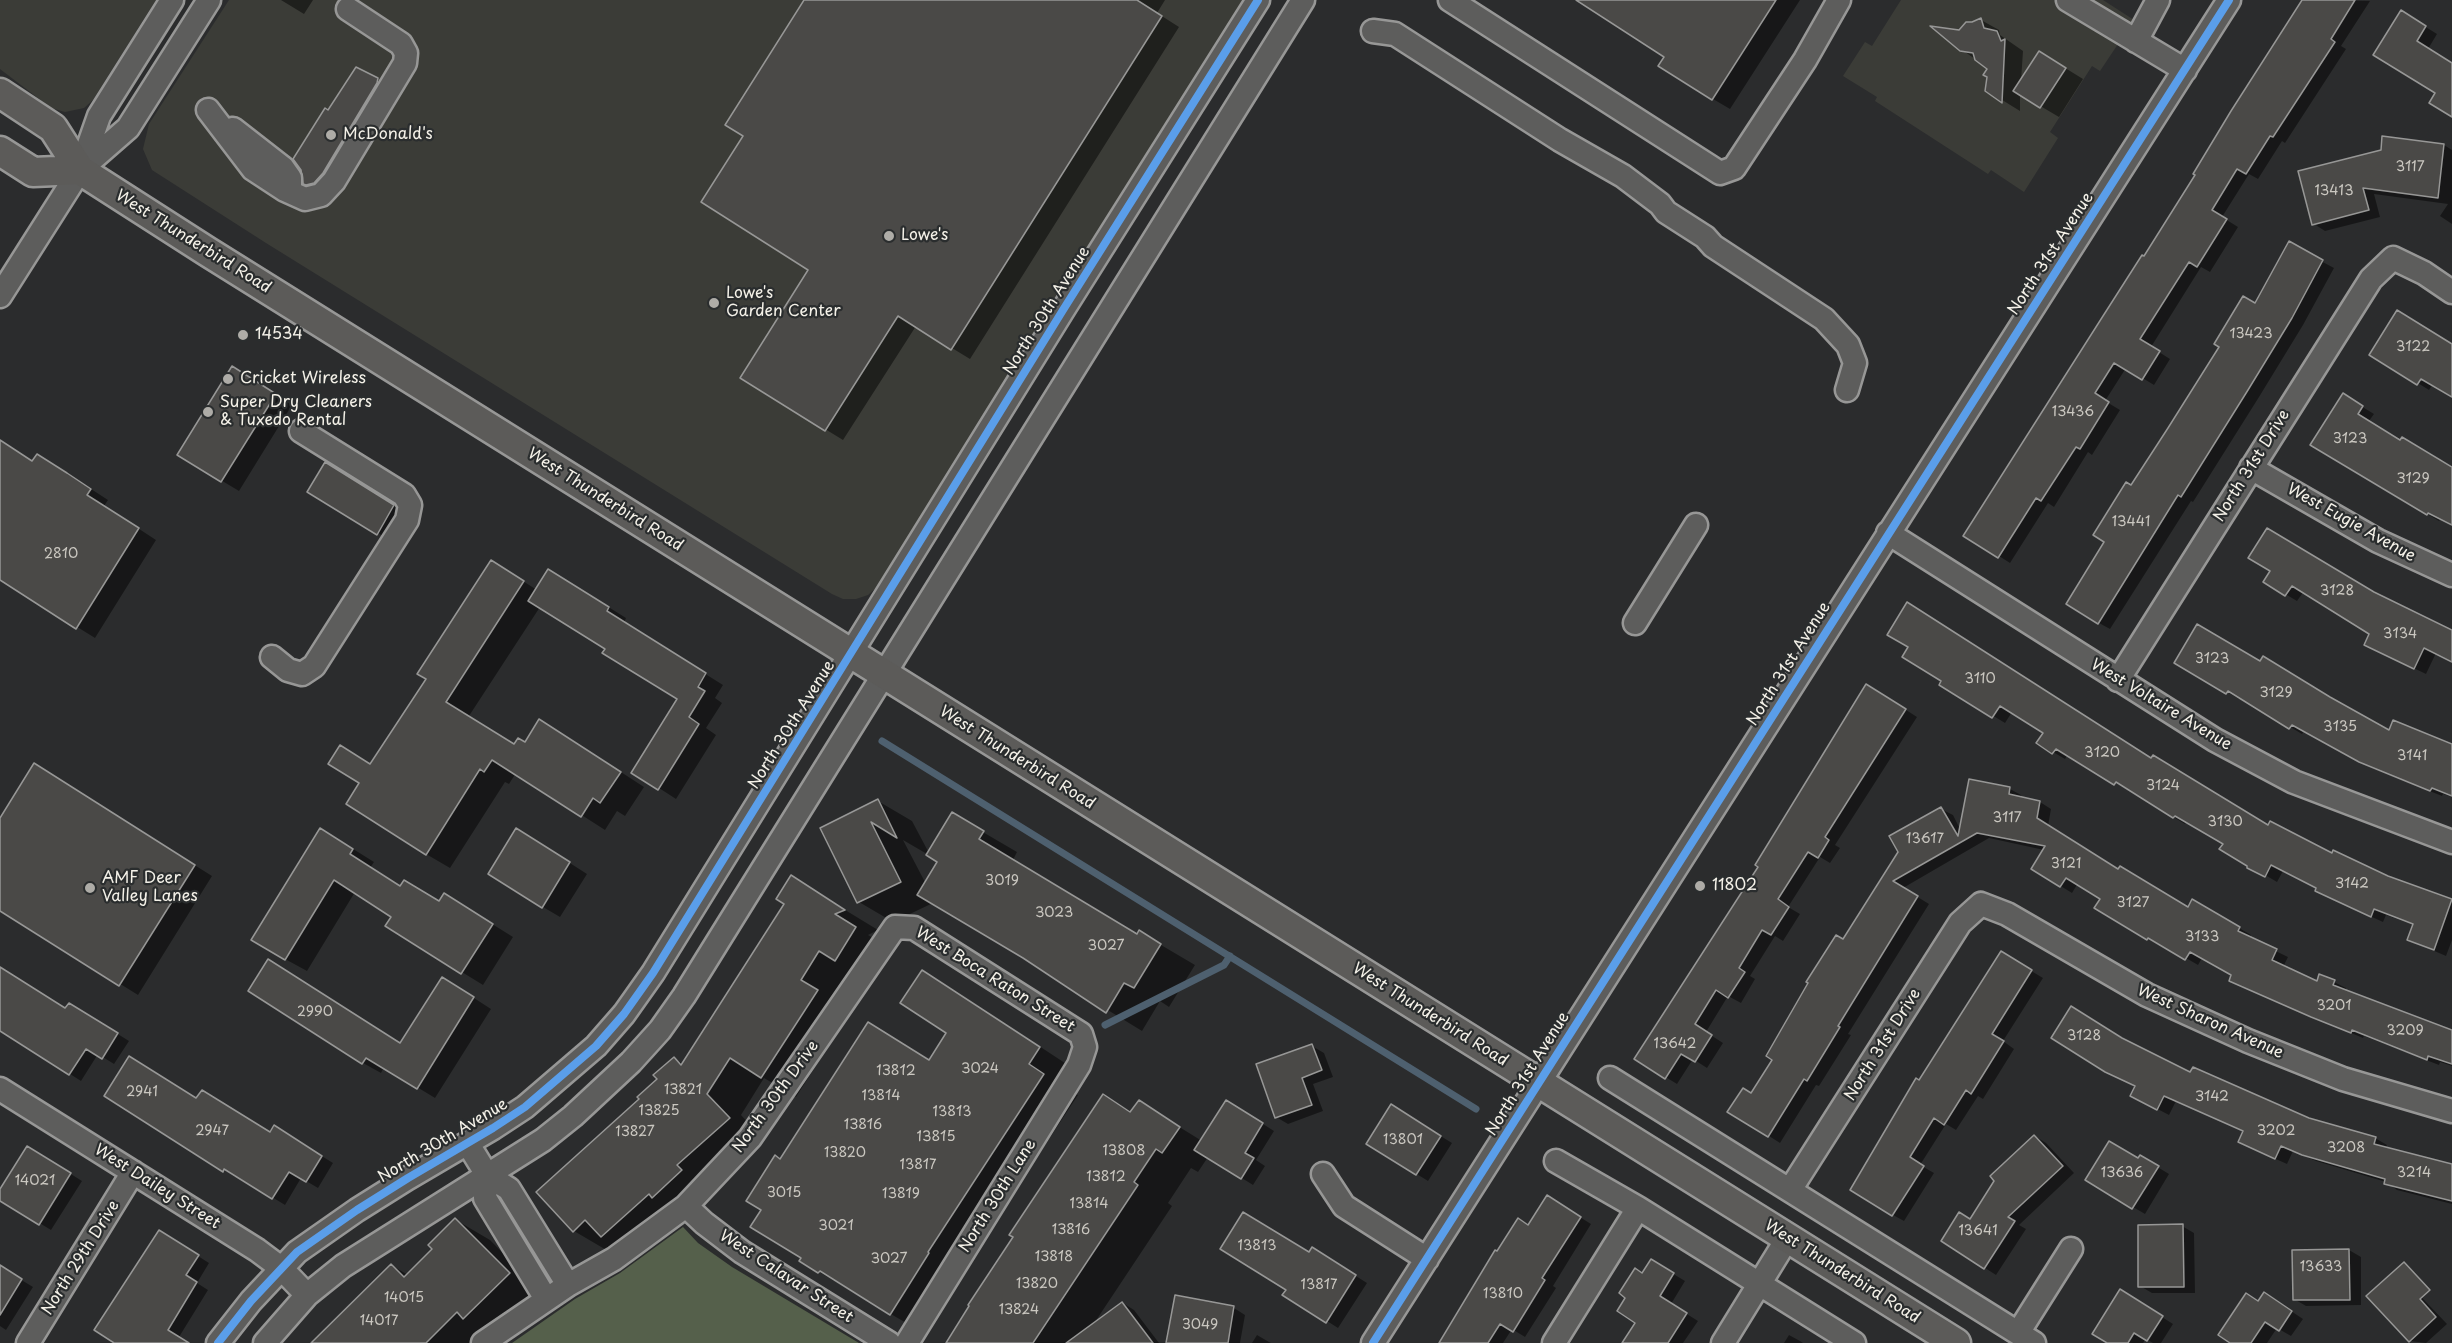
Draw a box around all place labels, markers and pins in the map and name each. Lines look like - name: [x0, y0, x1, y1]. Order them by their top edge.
- place label: McDonald's: [343, 125, 433, 145]
- marker: McDonald's: [324, 128, 338, 142]
- place label: Lowe's: [901, 226, 948, 246]
- marker: Lowe's: [882, 229, 896, 243]
- place label: Lowe's Garden Center: [726, 284, 841, 322]
- marker: Lowe's Garden Center: [707, 296, 721, 310]
- place label: 14534: [255, 325, 303, 345]
- marker: 14534: [236, 328, 250, 342]
- place label: Cricket Wireless: [240, 369, 366, 389]
- marker: Cricket Wireless: [221, 372, 235, 386]
- place label: Super Dry Cleaners & Tuxedo Rental: [220, 393, 372, 431]
- marker: Super Dry Cleaners & Tuxedo Rental: [201, 405, 215, 419]
- place label: AMF Deer Valley Lanes: [102, 869, 198, 907]
- place label: 11802: [1712, 876, 1757, 896]
- marker: 11802: [1693, 879, 1707, 893]
- marker: AMF Deer Valley Lanes: [83, 881, 97, 895]

